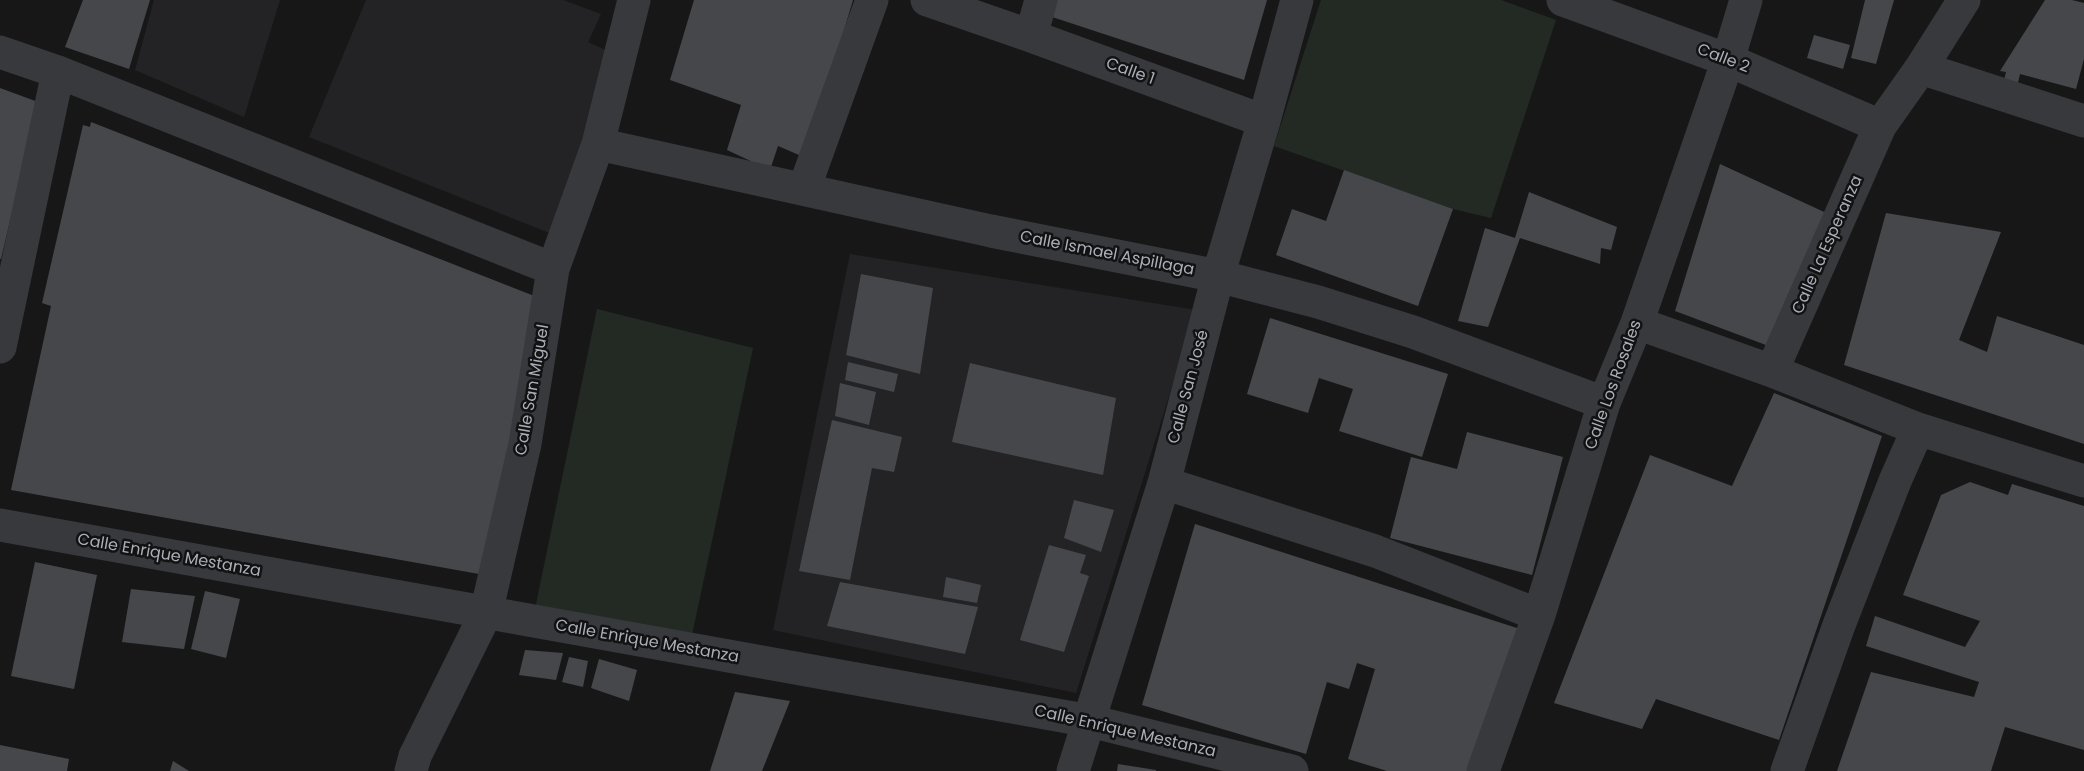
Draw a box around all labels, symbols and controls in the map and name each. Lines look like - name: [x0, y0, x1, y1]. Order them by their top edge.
- street label: Calle 2: [1694, 40, 1752, 78]
- street label: Calle 1: [1103, 54, 1157, 90]
- street label: Calle La Esperanza: [1789, 173, 1867, 317]
- street label: Calle Ismael Aspillaga: [1018, 228, 1196, 280]
- street label: Calle Los Rosales: [1582, 318, 1646, 452]
- street label: Calle San Miguel: [512, 323, 554, 457]
- street label: Calle San José: [1165, 328, 1213, 446]
- street label: Calle Enrique Mestanza: [76, 530, 262, 582]
- street label: Calle Enrique Mestanza: [554, 616, 740, 668]
- street label: Calle Enrique Mestanza: [1032, 702, 1218, 762]

